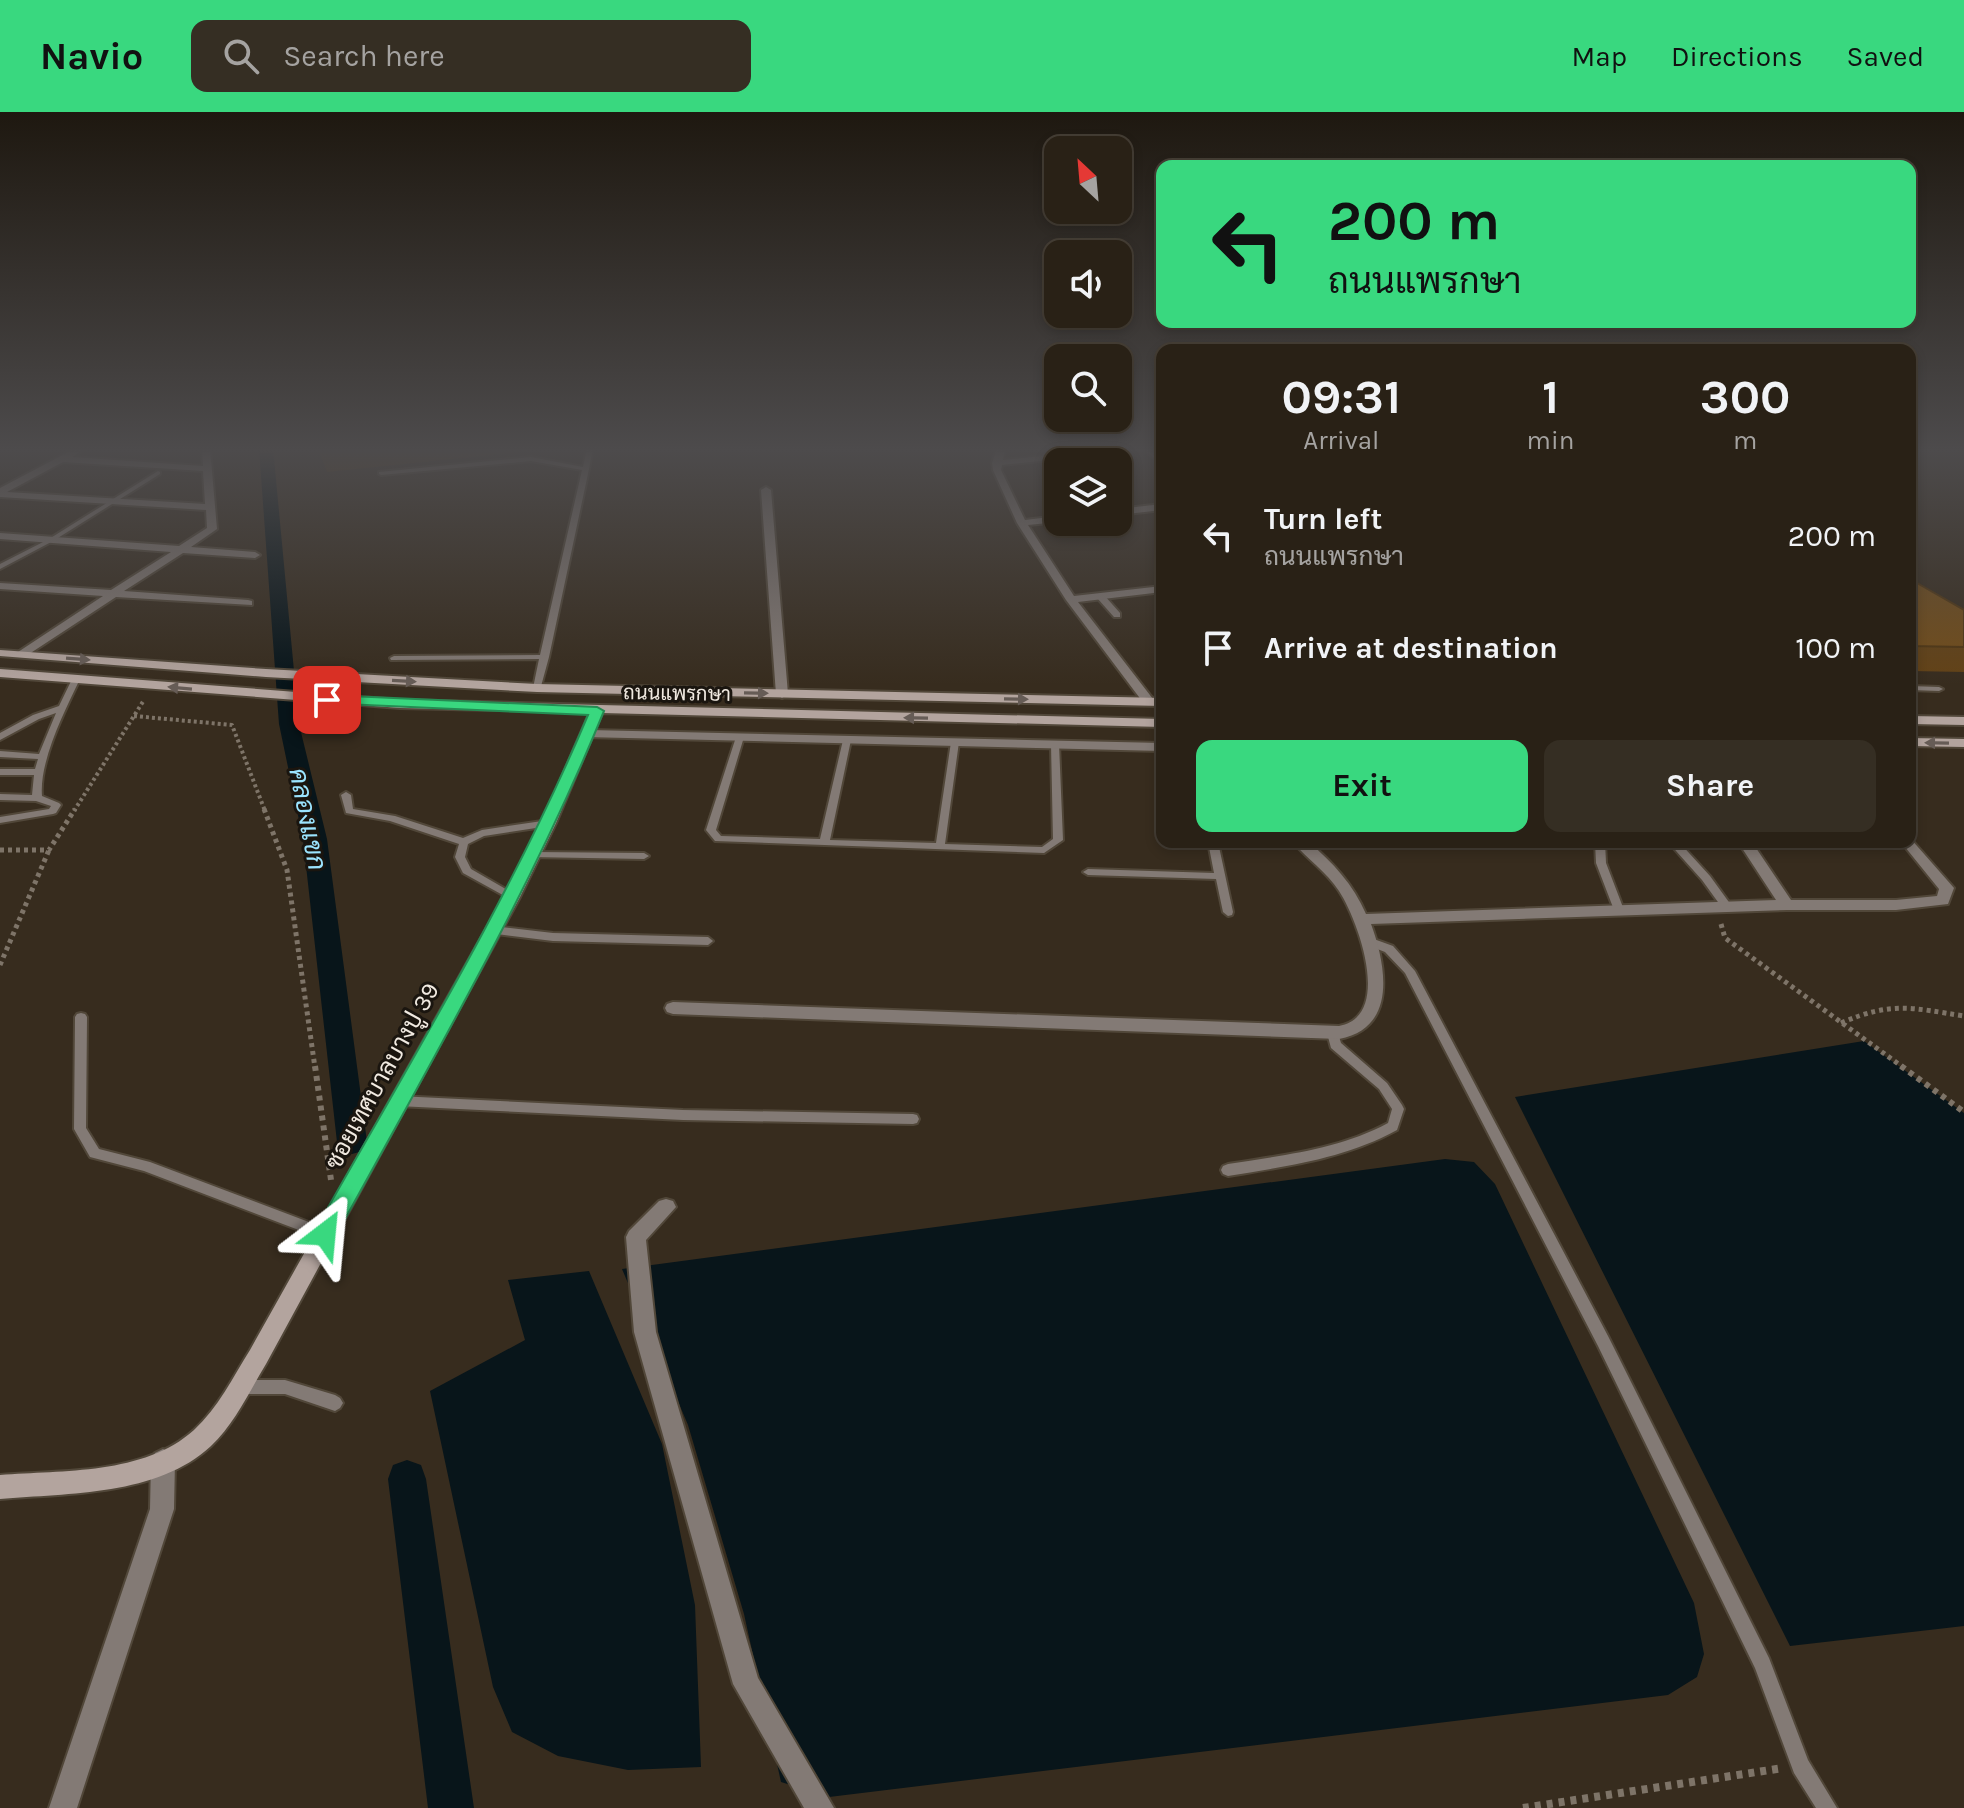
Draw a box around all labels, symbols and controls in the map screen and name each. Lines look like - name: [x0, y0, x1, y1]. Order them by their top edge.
- search box: [191, 20, 751, 92]
- text: Navio: [40, 34, 143, 79]
- icon: search: [219, 34, 263, 78]
- text: Search here: [283, 38, 445, 74]
- text: Map: [1572, 40, 1627, 73]
- text: Directions: [1671, 40, 1803, 73]
- text: Saved: [1847, 40, 1924, 73]
- north arrow: [1044, 136, 1132, 224]
- map controls: [1044, 136, 1132, 536]
- text: 200 m: [1328, 188, 1500, 253]
- icon: left: [1196, 192, 1300, 296]
- button: sound: [1044, 240, 1132, 328]
- text: ถนนแพรกษา: [1328, 260, 1522, 302]
- button: search: [1044, 344, 1132, 432]
- text: 09:31: [1282, 369, 1401, 425]
- text: 1: [1542, 369, 1559, 425]
- text: 300: [1700, 369, 1790, 425]
- text: Arrival: [1303, 425, 1379, 456]
- text: min: [1527, 425, 1574, 456]
- text: m: [1733, 425, 1757, 456]
- button: layers: [1044, 448, 1132, 536]
- text: Turn left: [1264, 501, 1382, 537]
- icon: left: [1196, 514, 1240, 558]
- text: 200 m: [1788, 518, 1876, 554]
- text: ถนนแพรกษา: [1264, 541, 1404, 572]
- icon: arrive: [1196, 626, 1240, 670]
- text: Arrive at destination: [1264, 630, 1558, 666]
- text: 100 m: [1795, 630, 1876, 666]
- one-way arrow: [66, 653, 91, 666]
- pin: [293, 666, 361, 734]
- one-way arrow: [392, 675, 417, 688]
- icon: arrive: [305, 678, 349, 722]
- street label: ถนนแพรกษา: [623, 681, 731, 706]
- one-way arrow: [167, 682, 192, 695]
- one-way arrow: [744, 687, 769, 699]
- one-way arrow: [1004, 692, 1029, 705]
- one-way arrow: [903, 712, 928, 724]
- one-way arrow: [1924, 736, 1949, 749]
- button: Exit: [1196, 740, 1528, 832]
- button: Share: [1544, 740, 1876, 832]
- water label: คลองแขก: [282, 765, 333, 873]
- street label: ซอยเทศบาลบางปู 39: [319, 978, 447, 1176]
- position arrow: [283, 1192, 367, 1276]

